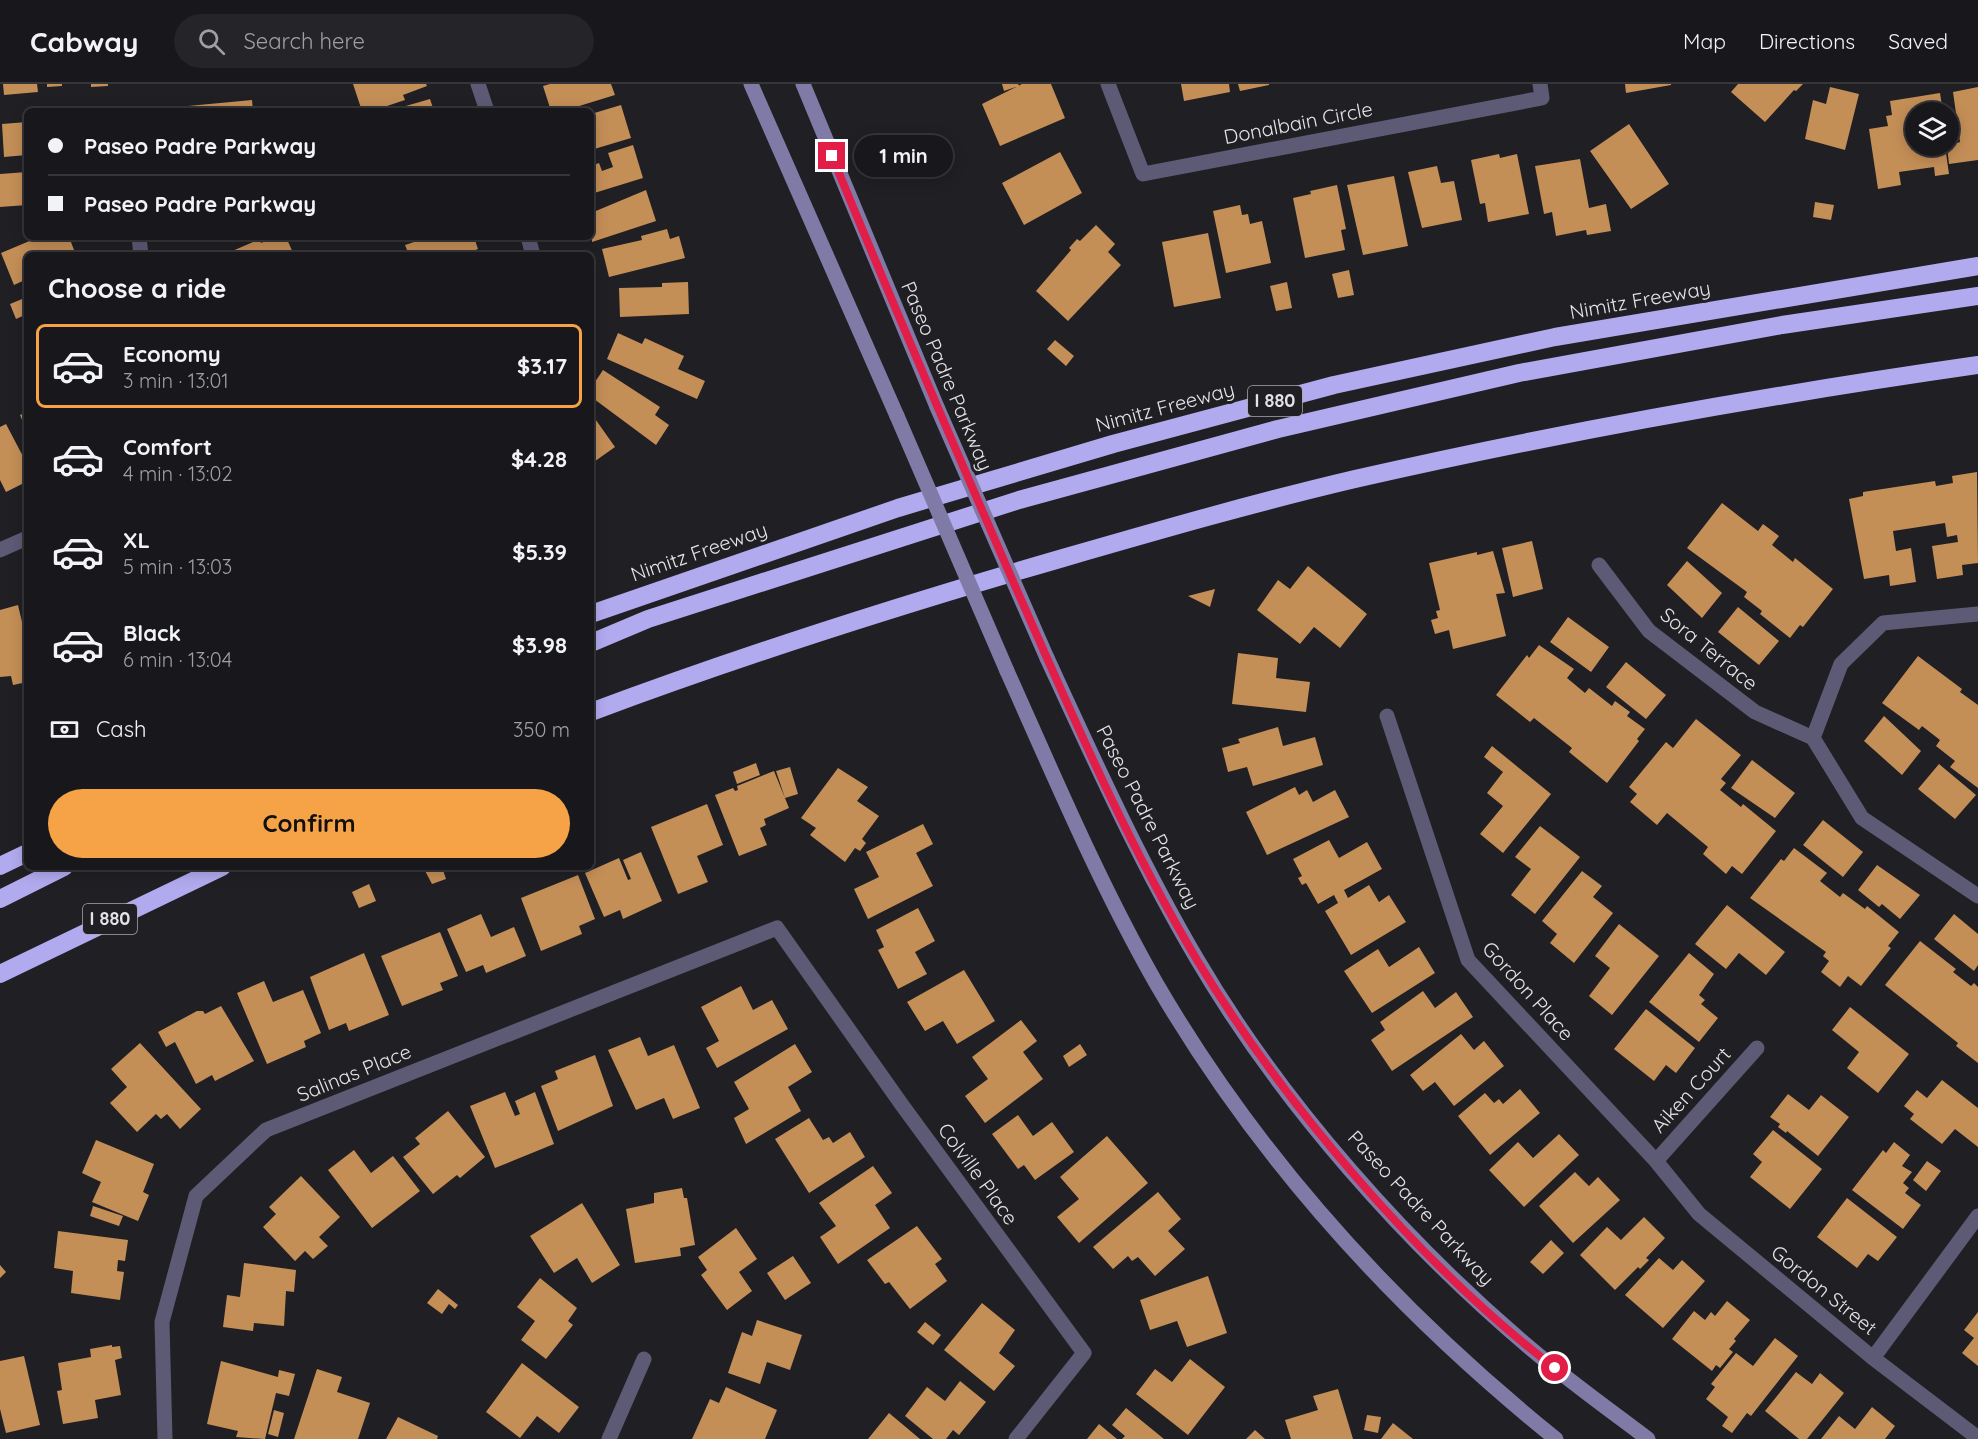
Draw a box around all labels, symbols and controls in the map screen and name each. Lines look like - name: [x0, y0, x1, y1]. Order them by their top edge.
- search box: [174, 14, 594, 68]
- text: Cabway: [30, 24, 138, 59]
- icon: search: [195, 25, 228, 58]
- text: Search here: [243, 27, 365, 55]
- text: Map: [1683, 28, 1726, 54]
- text: Directions: [1759, 28, 1855, 54]
- text: Saved: [1888, 28, 1948, 54]
- street label: Donalbain Circle: [1221, 96, 1374, 149]
- map controls: [1905, 102, 1959, 156]
- button: layers: [1905, 102, 1959, 156]
- text: Paseo Padre Parkway: [84, 132, 316, 160]
- callout: 1 min: [853, 135, 952, 177]
- route end: [818, 142, 845, 169]
- text: 1 min: [879, 143, 928, 168]
- text: Paseo Padre Parkway: [84, 190, 316, 218]
- text: Choose a ride: [48, 271, 226, 305]
- street label: Nimitz Freeway: [1567, 275, 1712, 324]
- street label: Paseo Padre Parkway: [896, 277, 999, 474]
- icon: car: [51, 339, 105, 393]
- text: Economy: [123, 340, 221, 368]
- text: $3.17: [517, 352, 567, 380]
- text: 3 min · 13:01: [123, 368, 229, 393]
- street label: Nimitz Freeway: [1093, 376, 1237, 437]
- road number: I 880: [1248, 386, 1302, 416]
- icon: car: [51, 432, 105, 486]
- text: Comfort: [123, 433, 212, 461]
- text: $4.28: [511, 445, 567, 473]
- text: 4 min · 13:02: [123, 461, 233, 486]
- street label: Nimitz Freeway: [627, 516, 770, 587]
- icon: car: [51, 525, 105, 579]
- text: XL: [123, 526, 150, 554]
- text: $5.39: [512, 538, 567, 566]
- text: 5 min · 13:03: [123, 554, 232, 579]
- street label: Sora Terrace: [1655, 602, 1763, 696]
- icon: car: [51, 618, 105, 672]
- text: Black: [123, 619, 181, 647]
- text: $3.98: [512, 631, 567, 659]
- text: 6 min · 13:04: [123, 647, 232, 672]
- icon: cash: [48, 713, 81, 746]
- text: Cash: [96, 715, 147, 743]
- text: 350 m: [513, 717, 570, 742]
- street label: Paseo Padre Parkway: [1091, 721, 1206, 913]
- button: Confirm: [48, 789, 570, 858]
- road number: I 880: [83, 904, 137, 934]
- street label: Gordon Place: [1477, 936, 1579, 1045]
- street label: Salinas Place: [293, 1038, 415, 1107]
- street label: Aiken Court: [1646, 1041, 1736, 1138]
- street label: Colville Place: [933, 1118, 1024, 1230]
- street label: Paseo Padre Parkway: [1343, 1125, 1500, 1290]
- street label: Gordon Street: [1766, 1239, 1883, 1340]
- route start: [1541, 1354, 1568, 1381]

